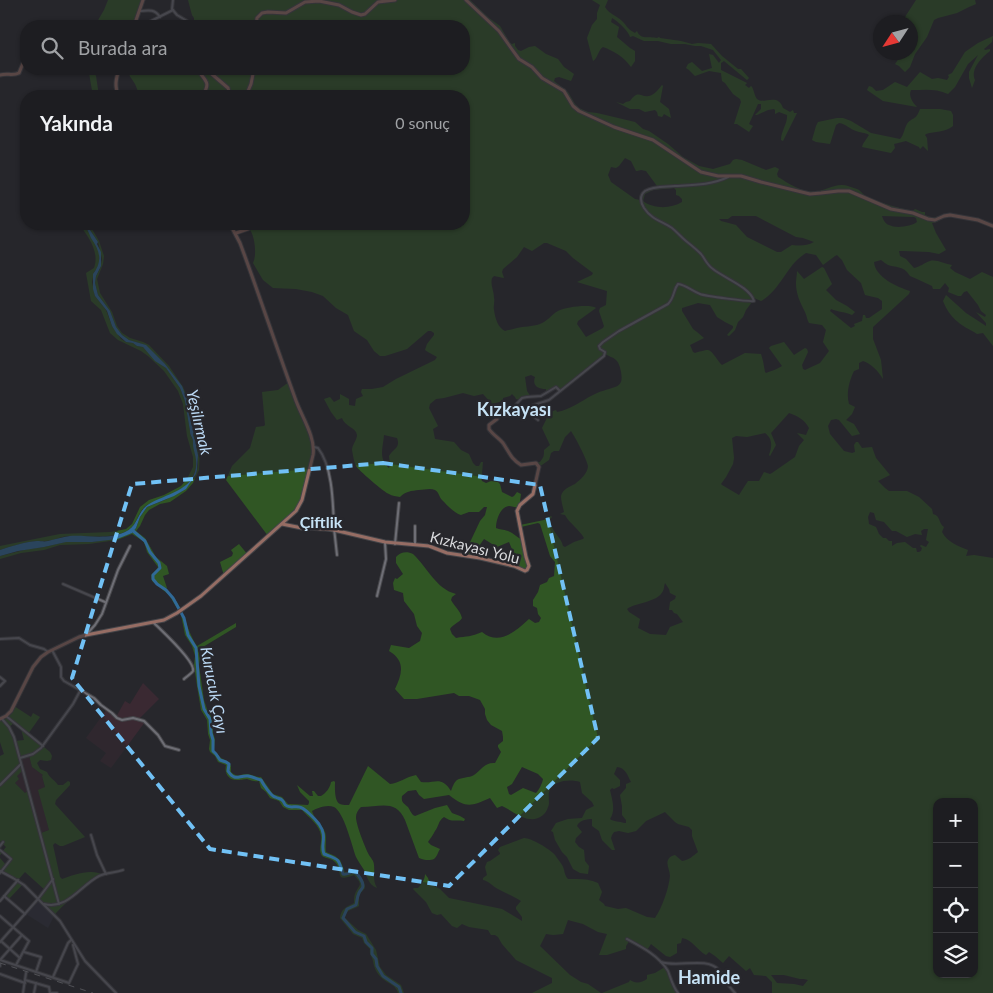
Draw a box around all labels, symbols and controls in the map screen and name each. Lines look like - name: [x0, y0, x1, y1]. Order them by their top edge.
- north arrow: [873, 15, 918, 60]
- search box: [20, 20, 470, 75]
- icon: search: [38, 34, 66, 62]
- text: Burada ara: [78, 36, 167, 59]
- text: Yakında: [40, 110, 113, 135]
- text: 0 sonuç: [395, 113, 450, 132]
- water label: Yeşilırmak: [183, 387, 217, 457]
- district label: Kızkayası: [477, 398, 551, 420]
- district label: Çiftlik: [300, 512, 343, 531]
- street label: Kızkayası Yolu: [428, 527, 522, 567]
- water label: Kurucuk Çayı: [197, 645, 233, 735]
- map controls: [933, 798, 978, 978]
- button: +: [933, 798, 978, 843]
- button: −: [933, 843, 978, 888]
- button: locate: [933, 888, 978, 933]
- button: layers: [933, 933, 978, 978]
- district label: Hamide: [678, 966, 741, 988]

